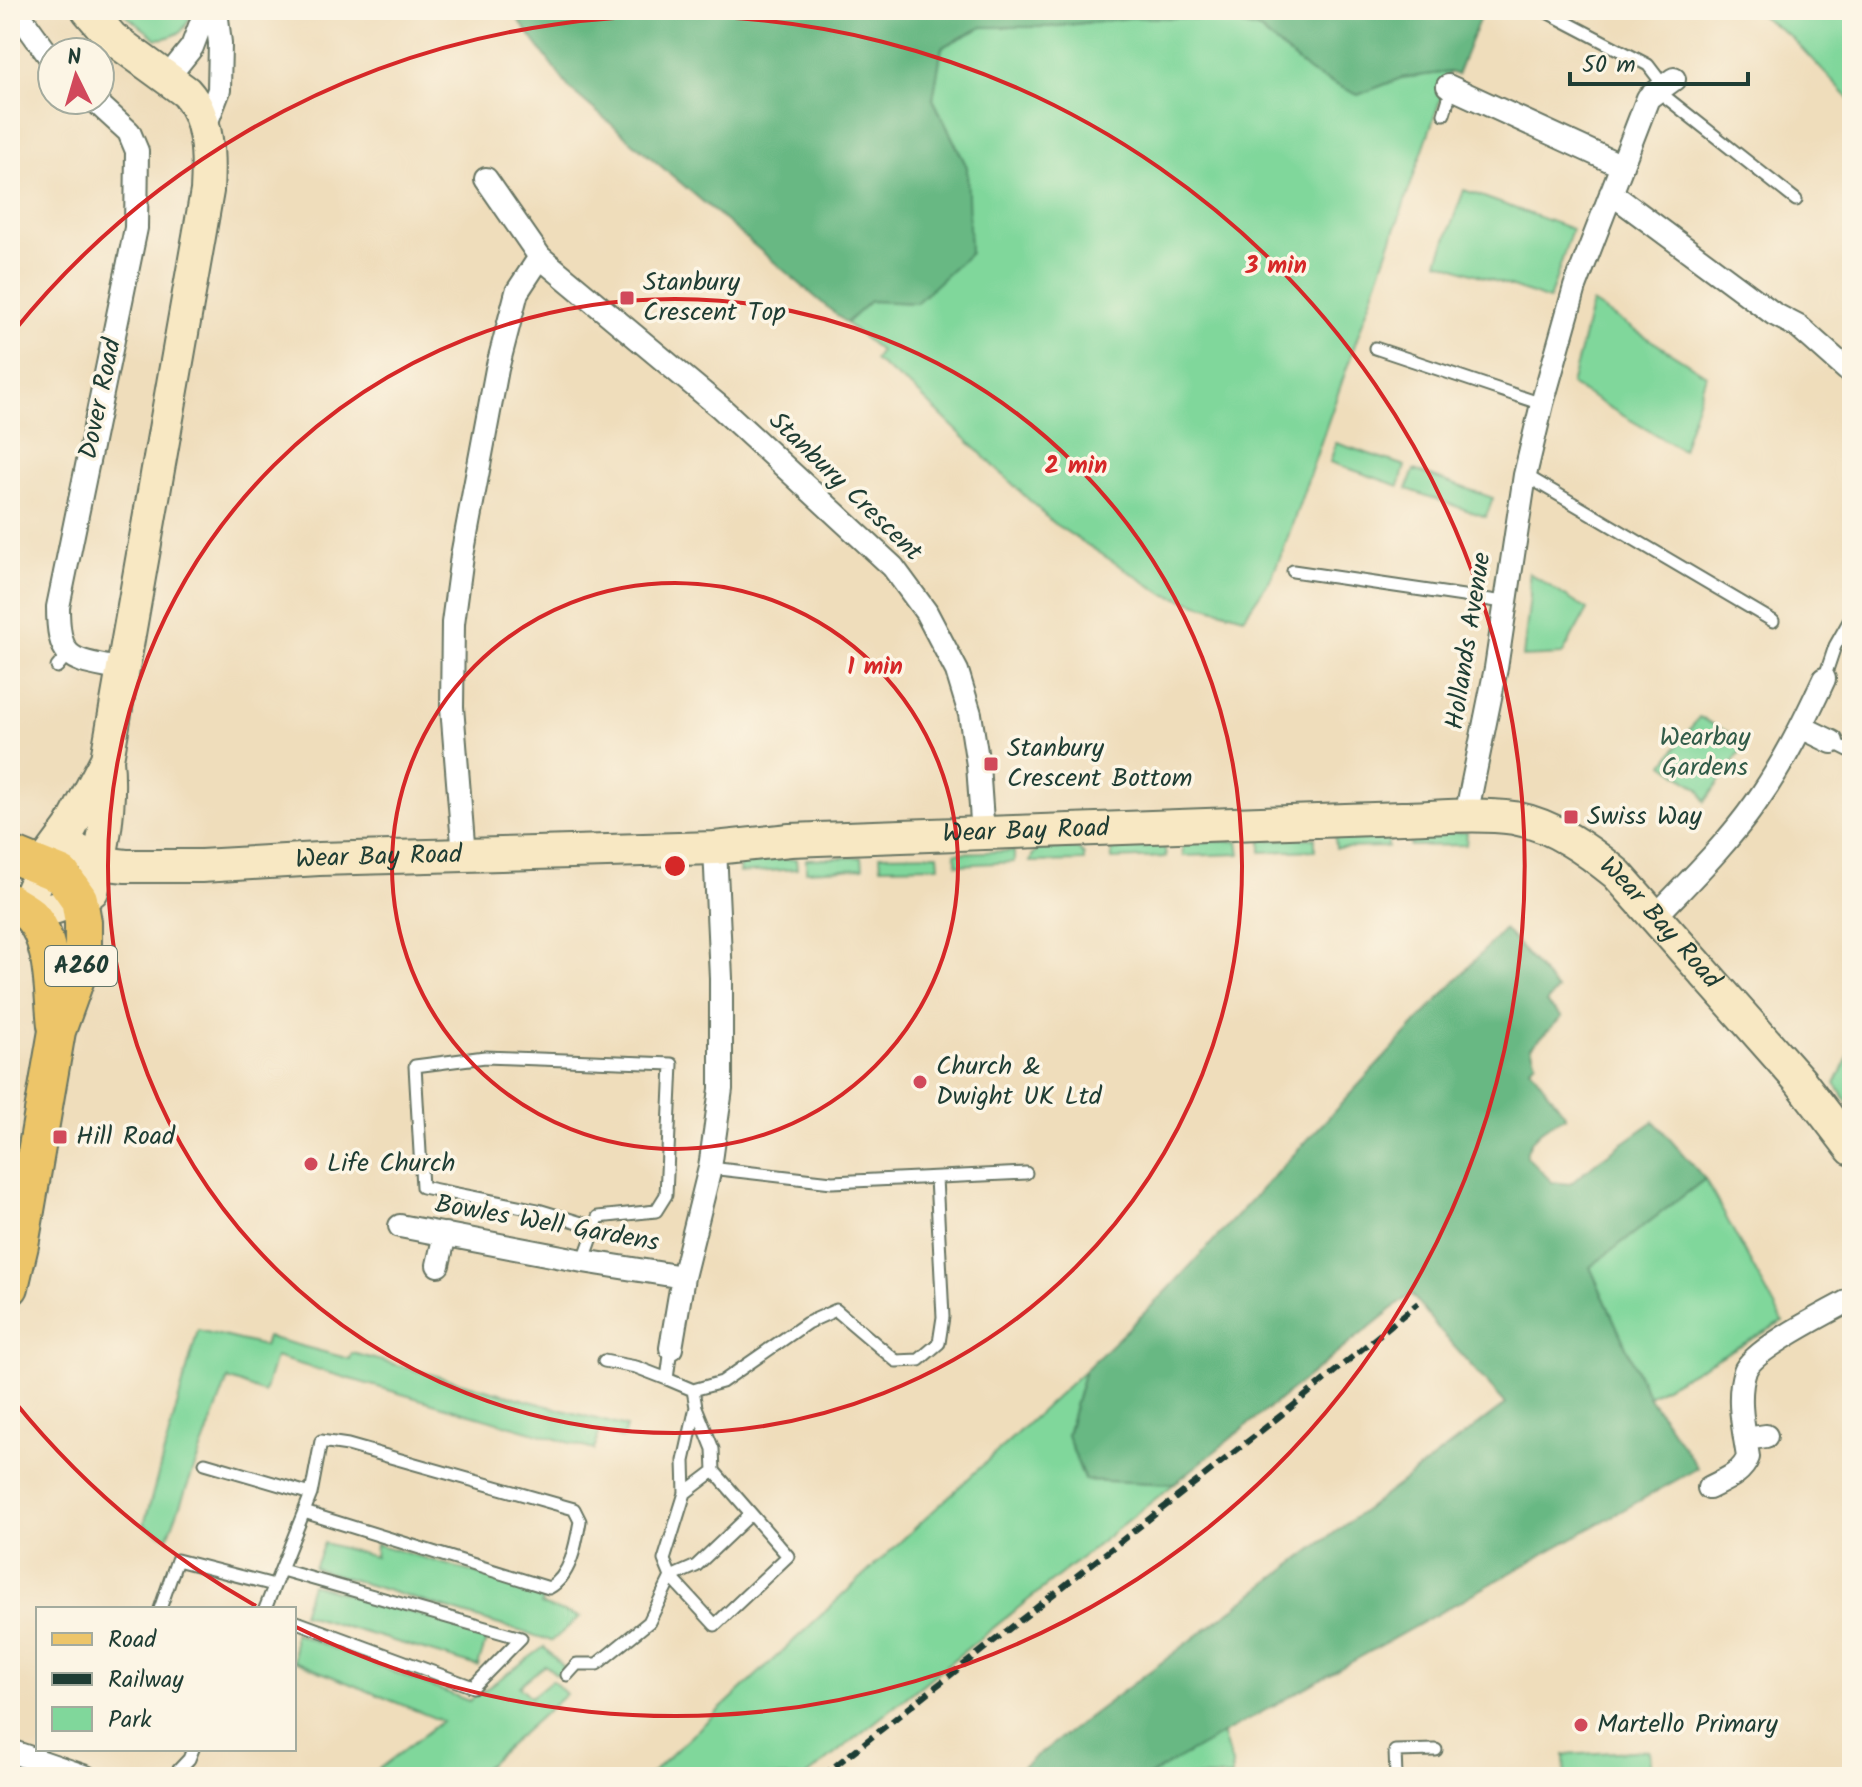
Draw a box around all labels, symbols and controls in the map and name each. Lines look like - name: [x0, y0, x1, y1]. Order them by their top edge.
- north arrow: [36, 36, 116, 116]
- scale bar: [1570, 36, 1748, 86]
- text: N: [66, 41, 83, 77]
- text: 50 m: [1582, 46, 1636, 85]
- text: 3 min: [1244, 247, 1307, 286]
- place label: Stanbury Crescent Top: [643, 262, 786, 334]
- marker: Stanbury Crescent Top: [618, 289, 636, 307]
- street label: Dover Road: [68, 334, 134, 463]
- street label: Stanbury Crescent: [758, 402, 933, 573]
- text: 2 min: [1045, 447, 1107, 486]
- street label: Hollands Avenue: [1434, 549, 1504, 733]
- text: 1 min: [847, 648, 903, 687]
- park label: Wearbay Gardens: [1660, 717, 1751, 789]
- place label: Stanbury Crescent Bottom: [1007, 728, 1193, 800]
- marker: Stanbury Crescent Bottom: [982, 755, 1000, 773]
- place label: Swiss Way: [1587, 796, 1703, 838]
- street label: Wear Bay Road: [942, 807, 1111, 856]
- marker: Swiss Way: [1562, 808, 1580, 826]
- street label: Wear Bay Road: [294, 834, 464, 881]
- street label: Wear Bay Road: [1590, 846, 1732, 1000]
- centre of rings: [661, 852, 689, 880]
- road number: A260: [45, 946, 117, 986]
- place label: Church & Dwight UK Ltd: [936, 1046, 1103, 1118]
- marker: Church & Dwight UK Ltd: [911, 1073, 929, 1091]
- place label: Hill Road: [76, 1116, 176, 1158]
- marker: Hill Road: [51, 1128, 69, 1146]
- place label: Life Church: [327, 1143, 455, 1185]
- marker: Life Church: [302, 1155, 320, 1173]
- street label: Bowles Well Gardens: [432, 1184, 662, 1264]
- legend: [36, 1607, 296, 1751]
- text: Road: [108, 1621, 157, 1660]
- text: Railway: [108, 1661, 184, 1700]
- text: Park: [108, 1701, 152, 1740]
- place label: Martello Primary: [1597, 1704, 1778, 1746]
- marker: Martello Primary: [1572, 1716, 1590, 1734]

